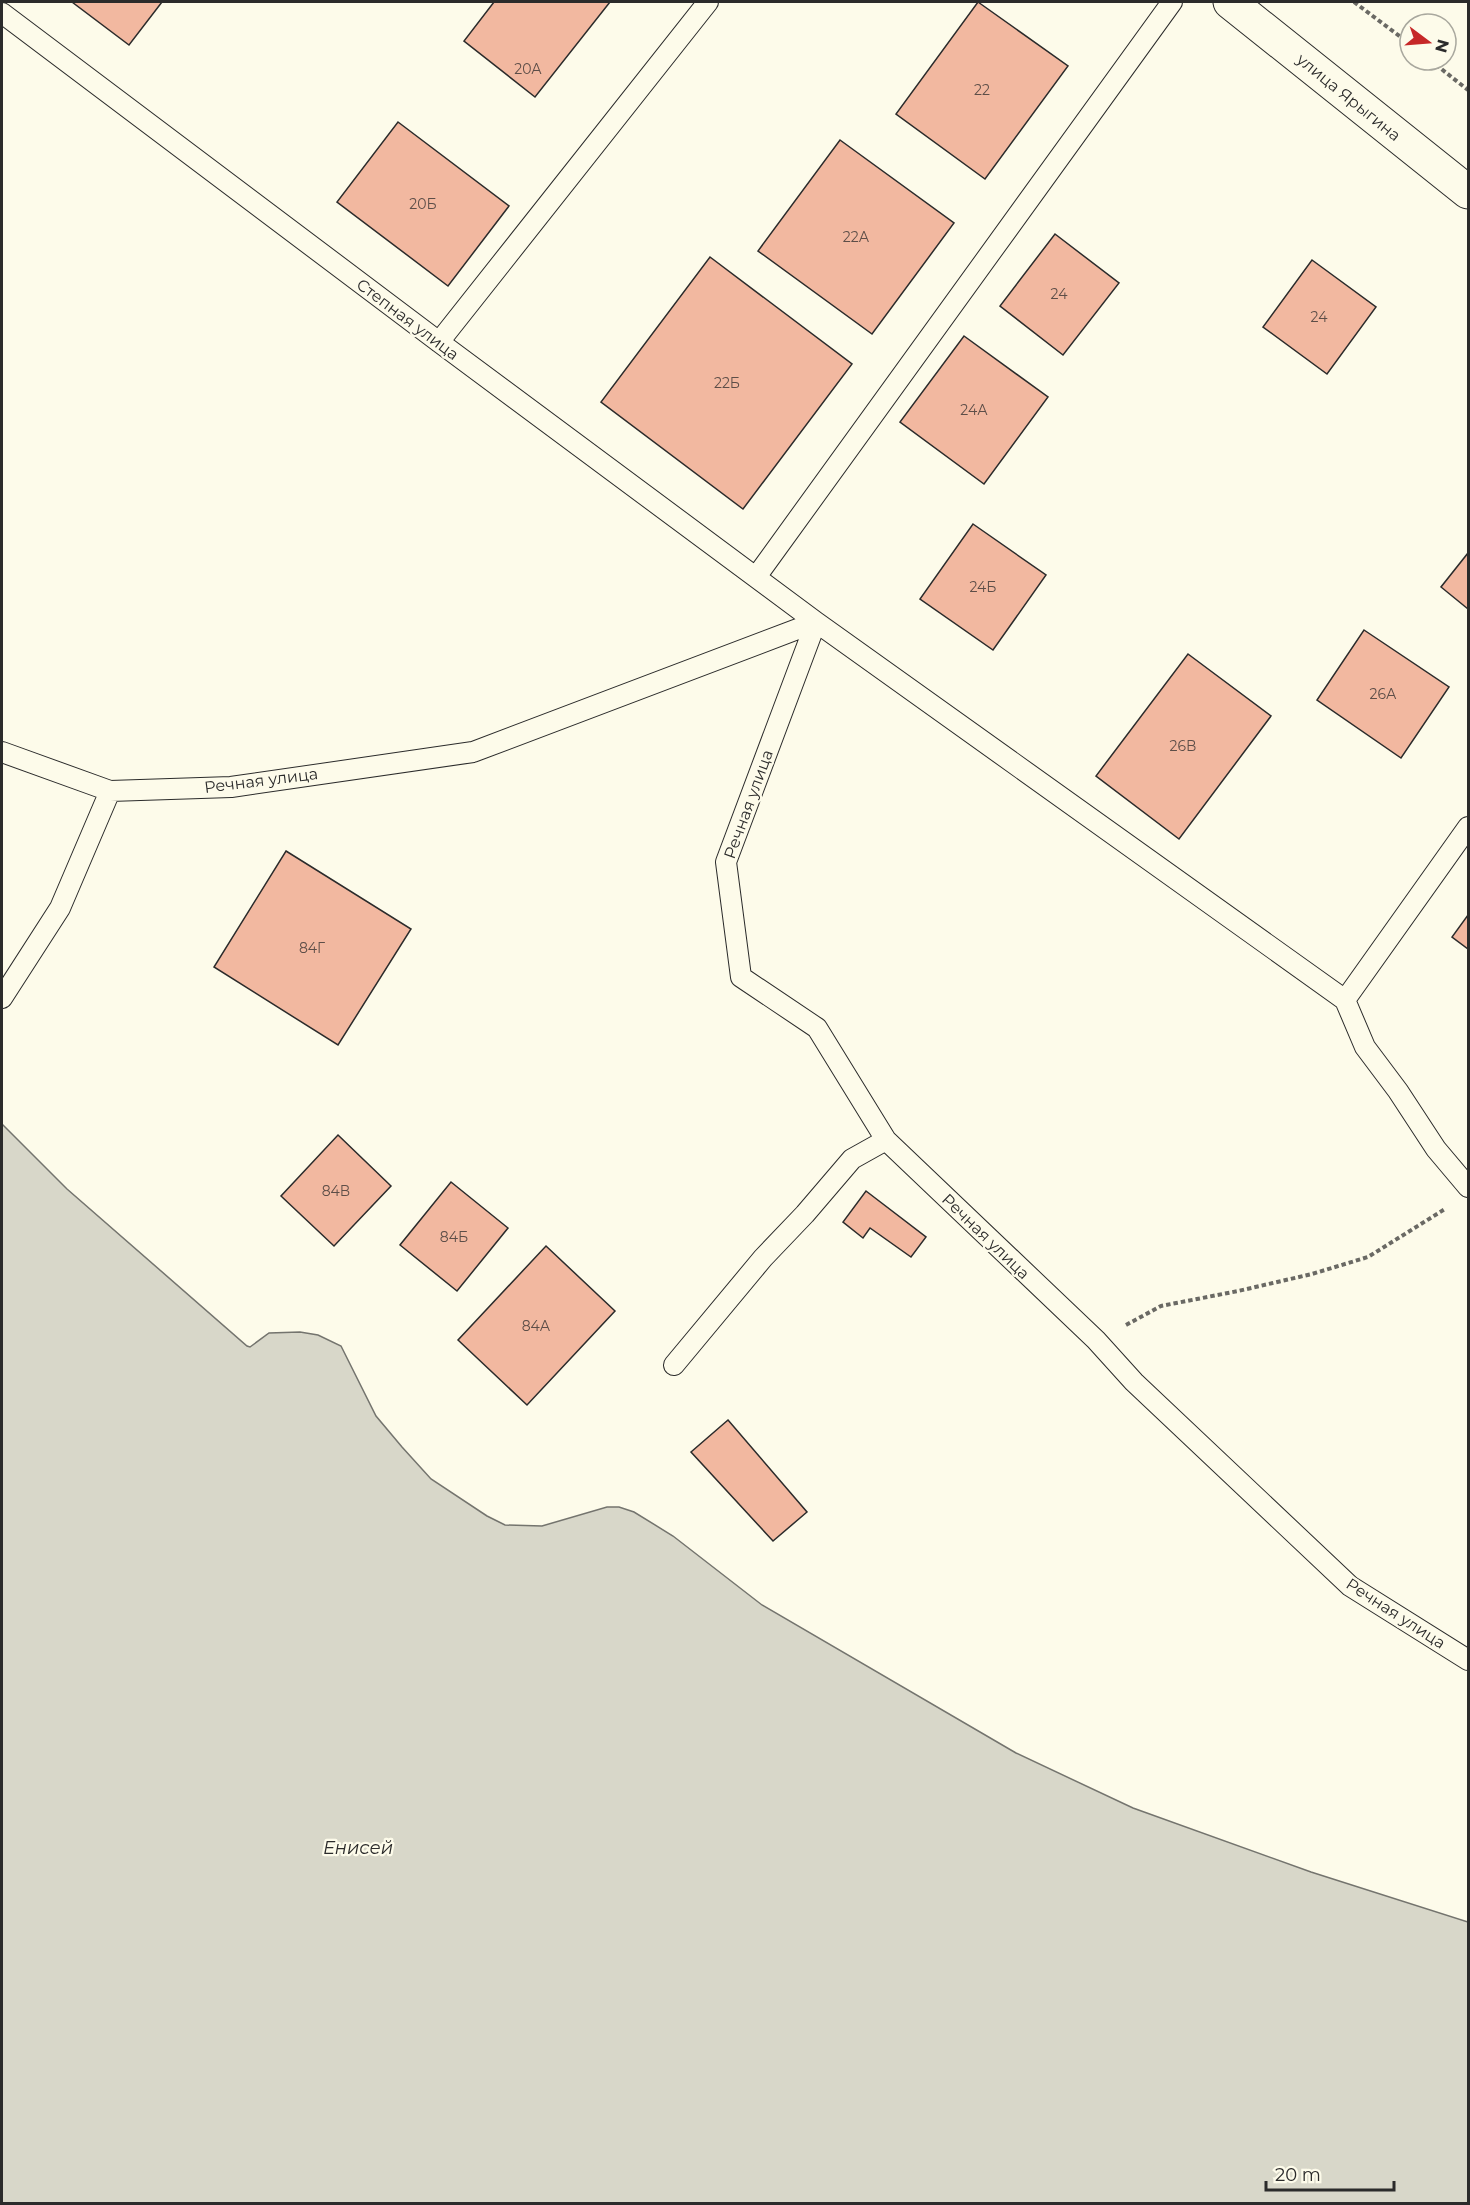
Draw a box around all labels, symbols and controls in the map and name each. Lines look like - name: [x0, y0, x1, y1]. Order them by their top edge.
- north arrow: [1398, 12, 1458, 72]
- text: N: [1431, 37, 1453, 55]
- street label: улица Ярыгина: [1292, 49, 1404, 145]
- house number: 20А: [514, 60, 542, 78]
- house number: 22: [974, 81, 990, 99]
- house number: 20Б: [409, 195, 437, 213]
- house number: 22А: [843, 228, 870, 246]
- street label: Степная улица: [353, 275, 463, 364]
- house number: 24: [1051, 285, 1068, 303]
- house number: 24: [1311, 308, 1328, 326]
- house number: 22Б: [714, 374, 740, 392]
- house number: 24А: [960, 401, 988, 419]
- house number: 24Б: [969, 578, 997, 596]
- house number: 26А: [1370, 685, 1397, 703]
- house number: 26В: [1170, 737, 1196, 755]
- street label: Речная улица: [720, 747, 777, 861]
- street label: Речная улица: [203, 764, 319, 797]
- house number: 84Г: [299, 939, 325, 957]
- house number: 84В: [322, 1182, 350, 1200]
- street label: Речная улица: [938, 1190, 1033, 1283]
- house number: 84Б: [440, 1228, 468, 1246]
- house number: 84А: [522, 1317, 551, 1335]
- street label: Речная улица: [1343, 1574, 1449, 1653]
- water label: Енисей: [323, 1837, 393, 1859]
- scale bar: [1266, 2154, 1394, 2192]
- text: 20 m: [1275, 2164, 1321, 2186]

